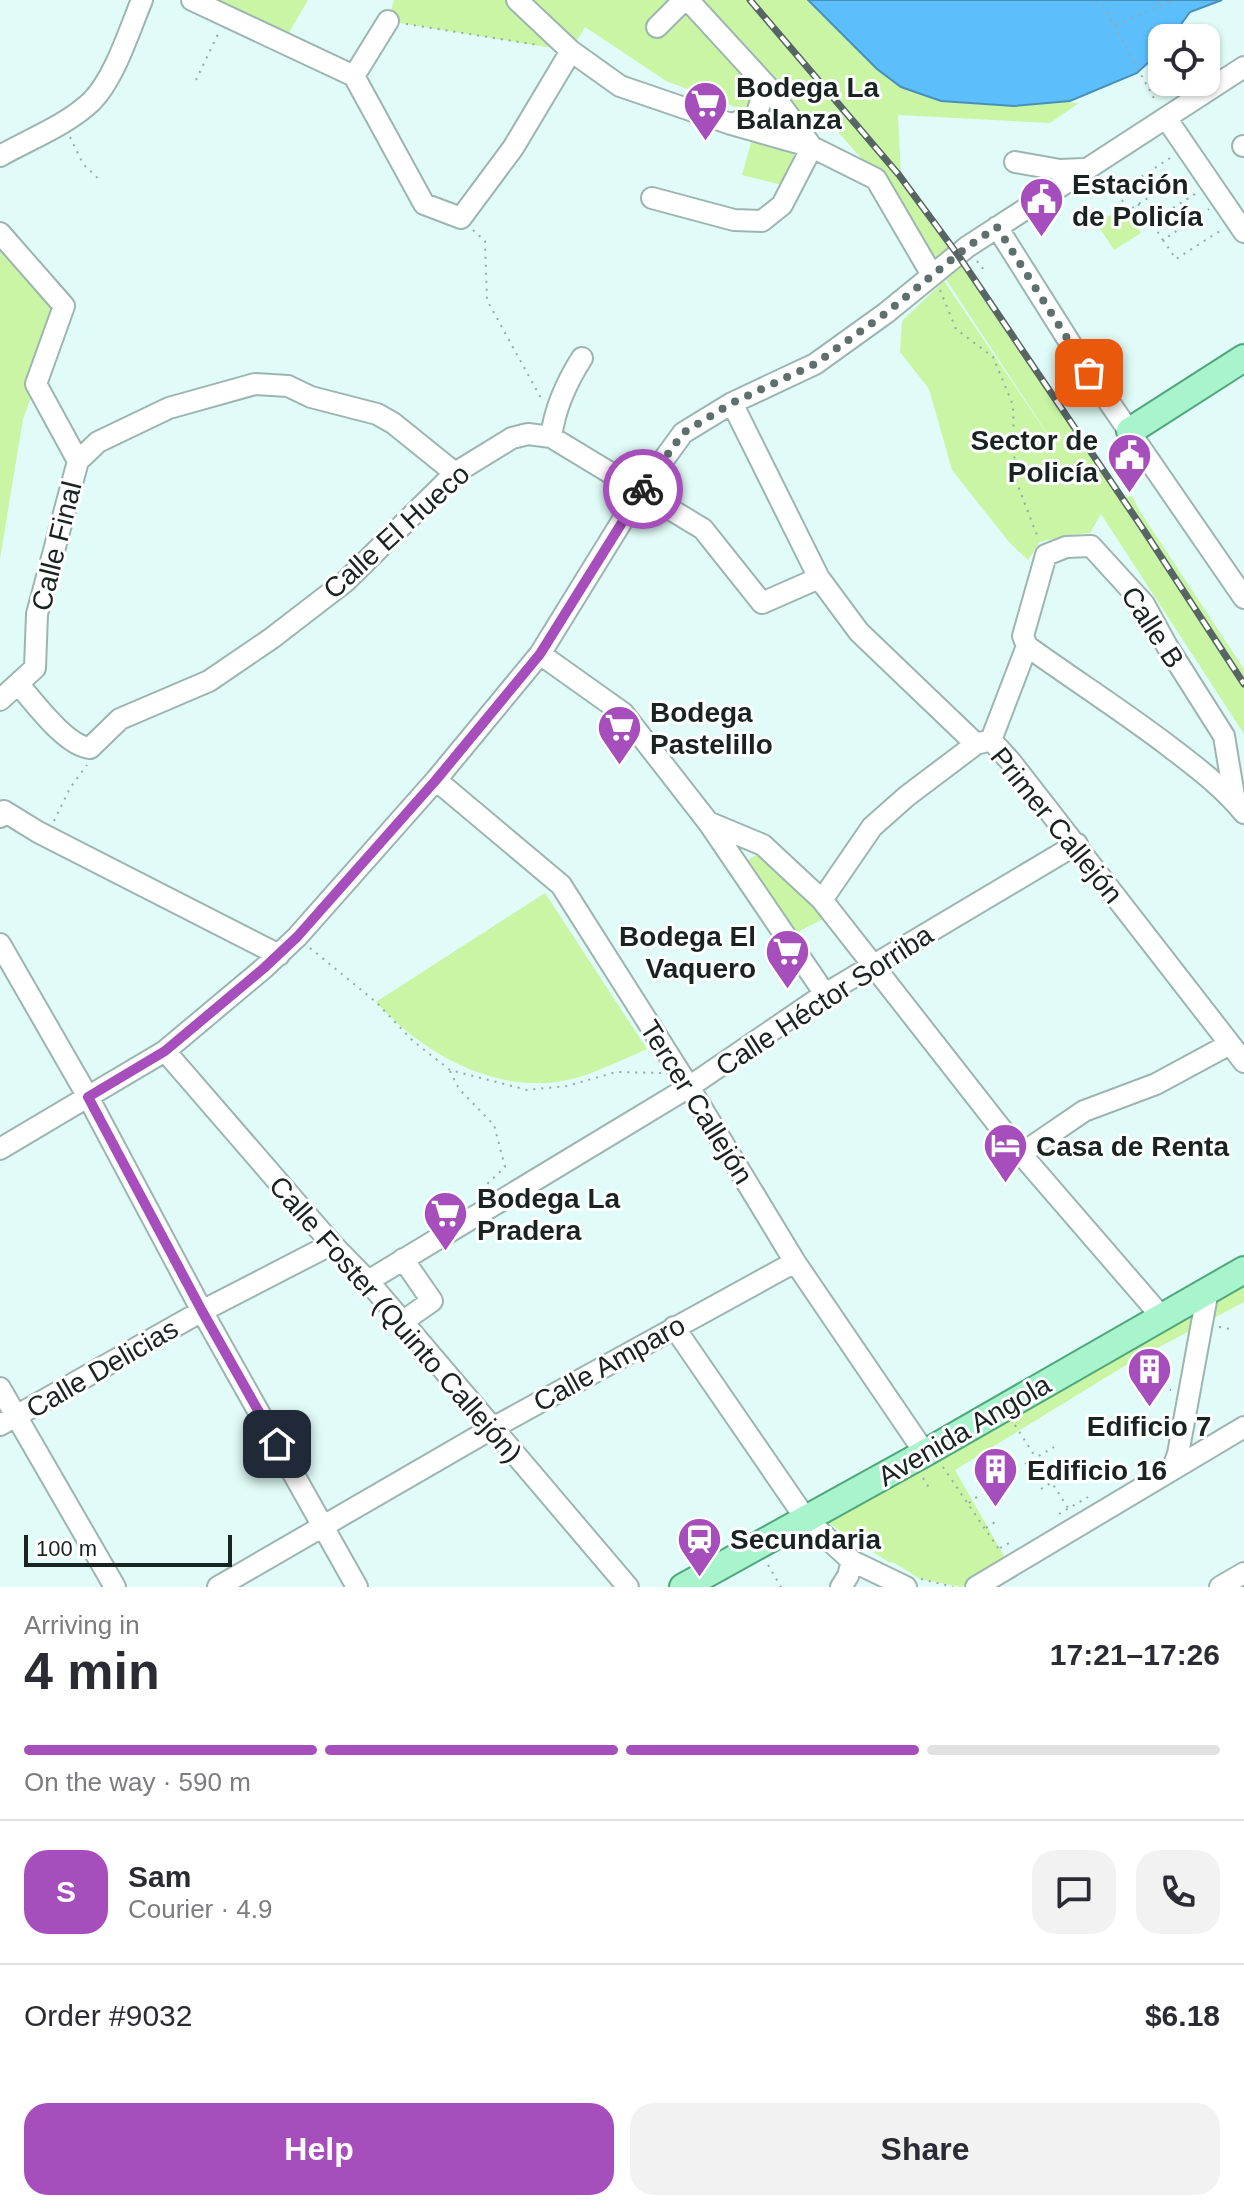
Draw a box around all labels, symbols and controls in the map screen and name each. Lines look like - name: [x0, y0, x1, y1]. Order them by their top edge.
- map controls: [1148, 24, 1220, 96]
- button: locate: [1148, 24, 1220, 96]
- place label: Bodega La Balanza: [736, 72, 880, 135]
- supermarket icon: Bodega La Balanza: [681, 79, 729, 142]
- place label: Estación de Policía: [1072, 169, 1203, 232]
- public building icon: Estación de Policía: [1017, 176, 1065, 239]
- pin: [1055, 339, 1123, 407]
- icon: bag: [1067, 351, 1111, 395]
- place label: Sector de Policía: [970, 425, 1098, 488]
- public building icon: Sector de Policía: [1105, 432, 1153, 495]
- courier: [603, 449, 683, 529]
- street label: Calle El Hueco: [317, 458, 476, 605]
- icon: bike: [621, 467, 665, 511]
- street label: Calle Final: [25, 478, 88, 614]
- street label: Calle B: [1115, 581, 1190, 674]
- place label: Bodega Pastelillo: [650, 697, 773, 760]
- supermarket icon: Bodega Pastelillo: [595, 704, 643, 767]
- street label: Primer Callejón: [984, 741, 1129, 909]
- street label: Calle Héctor Sorriba: [710, 919, 939, 1082]
- place label: Bodega El Vaquero: [619, 921, 756, 984]
- supermarket icon: Bodega El Vaquero: [763, 928, 811, 991]
- street label: Tercer Callejón: [634, 1015, 759, 1190]
- hotel icon: Casa de Renta: [981, 1122, 1029, 1185]
- place label: Casa de Renta: [1036, 1131, 1229, 1162]
- street label: Calle Foster (Quinto Callejón): [263, 1170, 528, 1469]
- place label: Bodega La Pradera: [477, 1183, 621, 1246]
- supermarket icon: Bodega La Pradera: [422, 1190, 470, 1253]
- street label: Calle Amparo: [528, 1309, 690, 1418]
- street label: Calle Delicias: [21, 1313, 183, 1424]
- building icon: Edificio 7: [1125, 1345, 1173, 1408]
- street label: Avenida Angola: [872, 1368, 1056, 1492]
- pin: [243, 1410, 311, 1478]
- place label: Edificio 7: [1087, 1411, 1211, 1442]
- icon: home: [255, 1422, 299, 1466]
- building icon: Edificio 16: [972, 1446, 1020, 1509]
- place label: Edificio 16: [1027, 1455, 1167, 1486]
- station icon: Secundaria: [675, 1515, 723, 1578]
- place label: Secundaria: [730, 1524, 881, 1555]
- scale bar: [24, 1531, 232, 1567]
- text: 100 m: [36, 1536, 97, 1561]
- text: Arriving in: [24, 1610, 140, 1640]
- text: 17:21–17:26: [1050, 1638, 1220, 1671]
- text: 4 min: [24, 1642, 160, 1700]
- text: On the way · 590 m: [24, 1767, 251, 1797]
- button: chat: [1032, 1850, 1116, 1934]
- button: phone: [1136, 1850, 1220, 1934]
- text: Sam: [128, 1860, 191, 1893]
- text: S: [56, 1875, 76, 1908]
- text: Courier · 4.9: [128, 1894, 273, 1924]
- text: Order #9032: [24, 1999, 192, 2032]
- text: $6.18: [1145, 1999, 1220, 2032]
- button: Help: [24, 2103, 614, 2195]
- button: Share: [630, 2103, 1220, 2195]

